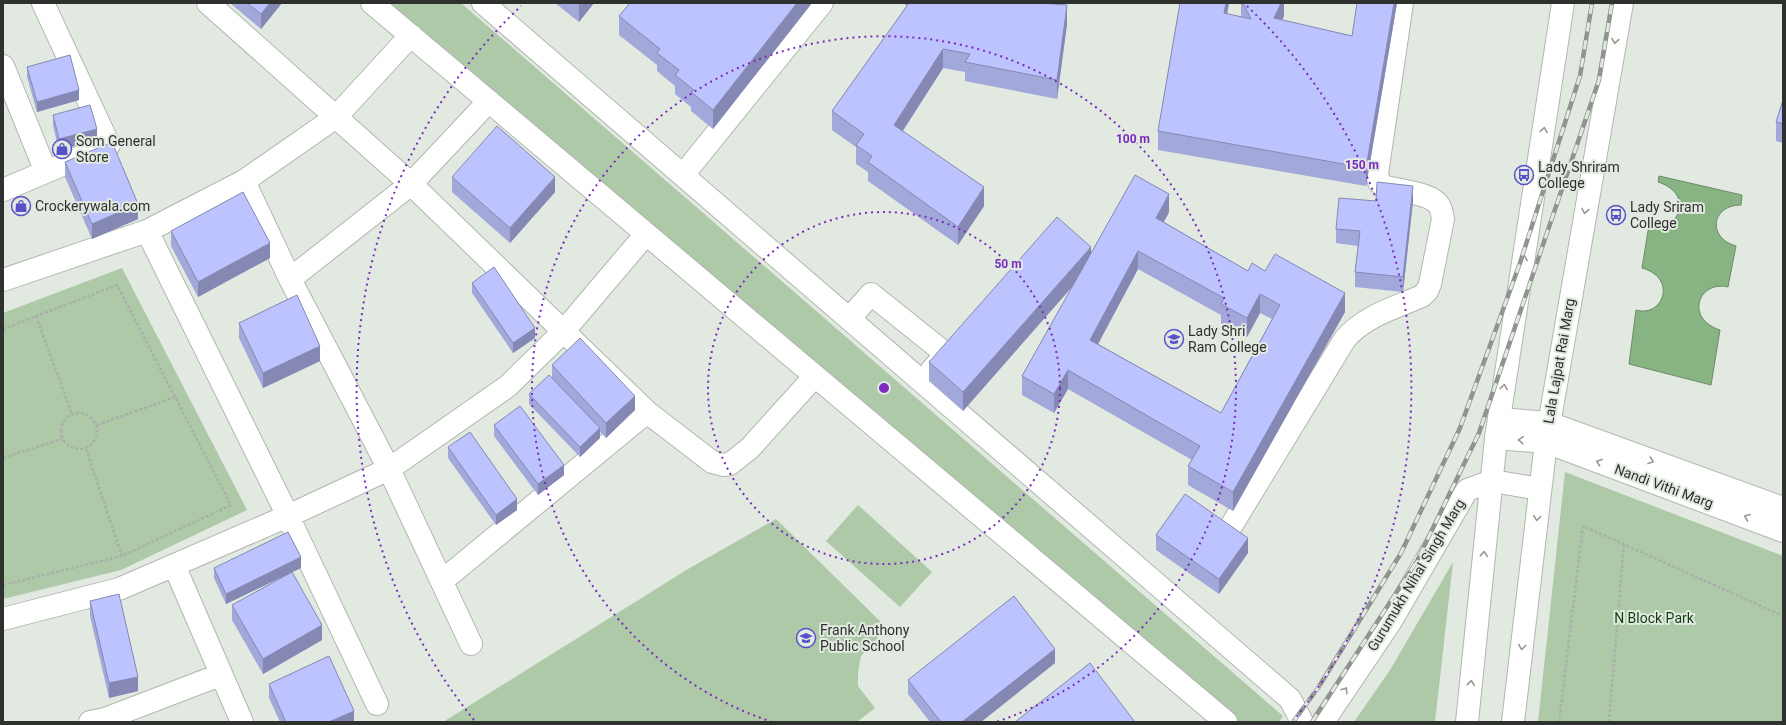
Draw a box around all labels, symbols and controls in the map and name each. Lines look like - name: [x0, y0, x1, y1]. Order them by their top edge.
- one-way arrow: [1611, 38, 1620, 45]
- one-way arrow: [1539, 127, 1548, 133]
- text: 100 m: [1116, 132, 1150, 146]
- place label: Som General Store: [76, 133, 156, 165]
- shop icon: Som General Store: [51, 138, 73, 160]
- text: 150 m: [1345, 158, 1379, 172]
- place label: Lady Shriram College: [1538, 159, 1620, 191]
- bus stop icon: Lady Shriram College: [1513, 164, 1535, 186]
- shop icon: Crockerywala.com: [10, 195, 32, 217]
- place label: Crockerywala.com: [35, 198, 150, 214]
- place label: Lady Sriram College: [1630, 199, 1704, 231]
- bus stop icon: Lady Sriram College: [1605, 204, 1627, 226]
- one-way arrow: [1582, 208, 1590, 214]
- one-way arrow: [1519, 255, 1528, 261]
- text: 50 m: [994, 257, 1022, 271]
- street label: Lala Lajpat Rai Marg: [1540, 297, 1578, 425]
- place label: Lady Shri Ram College: [1188, 323, 1267, 355]
- school or university icon: Lady Shri Ram College: [1163, 328, 1185, 350]
- centre of rings: [877, 381, 891, 395]
- one-way arrow: [1499, 384, 1508, 390]
- one-way arrow: [1518, 436, 1524, 445]
- one-way arrow: [1647, 456, 1654, 464]
- one-way arrow: [1595, 458, 1602, 466]
- street label: Nandi Vithi Marg: [1612, 461, 1716, 511]
- street label: Gurumukh Nihal Singh Marg: [1364, 496, 1468, 654]
- one-way arrow: [1743, 514, 1750, 522]
- one-way arrow: [1533, 515, 1542, 521]
- one-way arrow: [1480, 551, 1489, 557]
- park label: N Block Park: [1614, 610, 1695, 626]
- place label: Frank Anthony Public School: [820, 622, 910, 654]
- school or university icon: Frank Anthony Public School: [795, 627, 817, 649]
- one-way arrow: [1518, 644, 1527, 650]
- one-way arrow: [1466, 680, 1475, 686]
- one-way arrow: [1340, 687, 1347, 694]

